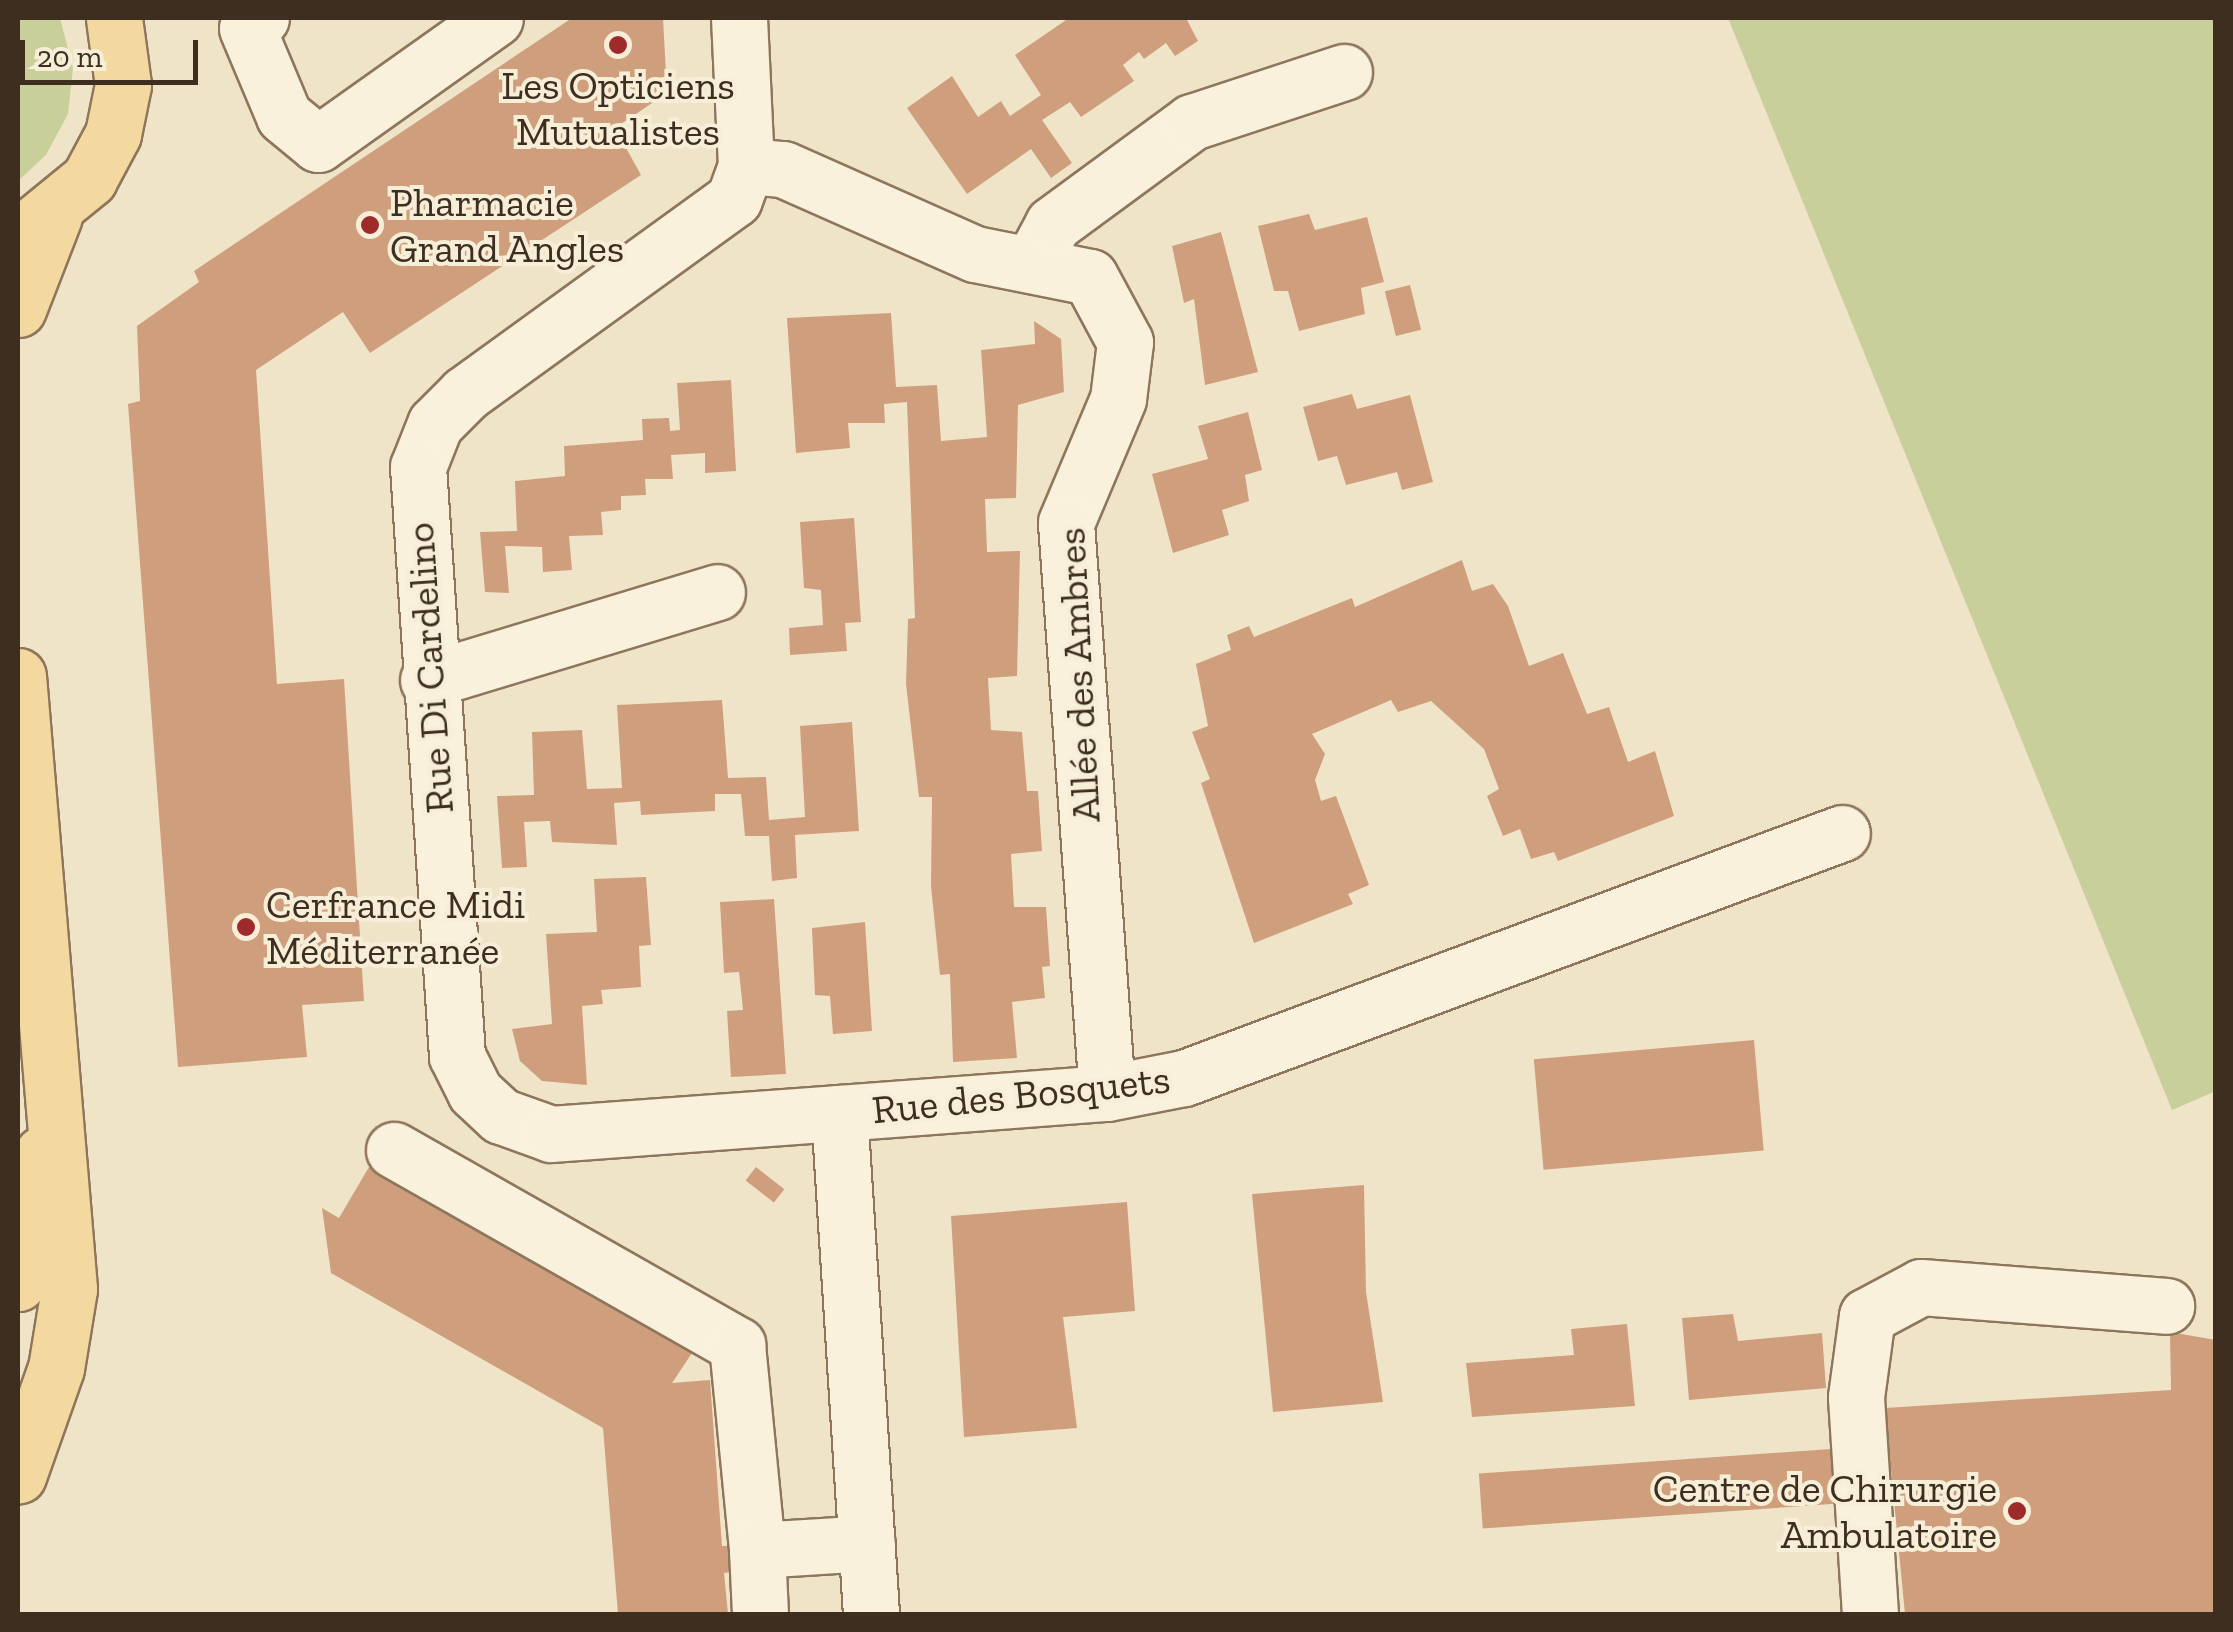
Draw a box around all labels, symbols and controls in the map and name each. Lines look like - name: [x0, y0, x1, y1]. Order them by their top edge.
- scale bar: [25, 20, 202, 82]
- marker: Les Opticiens Mutualistes: [607, 34, 629, 56]
- text: 20 m: [37, 39, 102, 75]
- place label: Les Opticiens Mutualistes: [501, 61, 735, 155]
- place label: Pharmacie Grand Angles: [390, 178, 625, 272]
- marker: Pharmacie Grand Angles: [359, 214, 381, 236]
- street label: Rue Di Cardelino: [395, 521, 463, 815]
- street label: Allée des Ambres: [1046, 526, 1110, 824]
- place label: Cerfrance Midi Méditerranée: [266, 880, 525, 974]
- marker: Cerfrance Midi Méditerranée: [235, 916, 257, 938]
- street label: Rue des Bosquets: [870, 1054, 1172, 1134]
- place label: Centre de Chirurgie Ambulatoire: [1653, 1464, 1997, 1558]
- marker: Centre de Chirurgie Ambulatoire: [2006, 1500, 2028, 1522]

